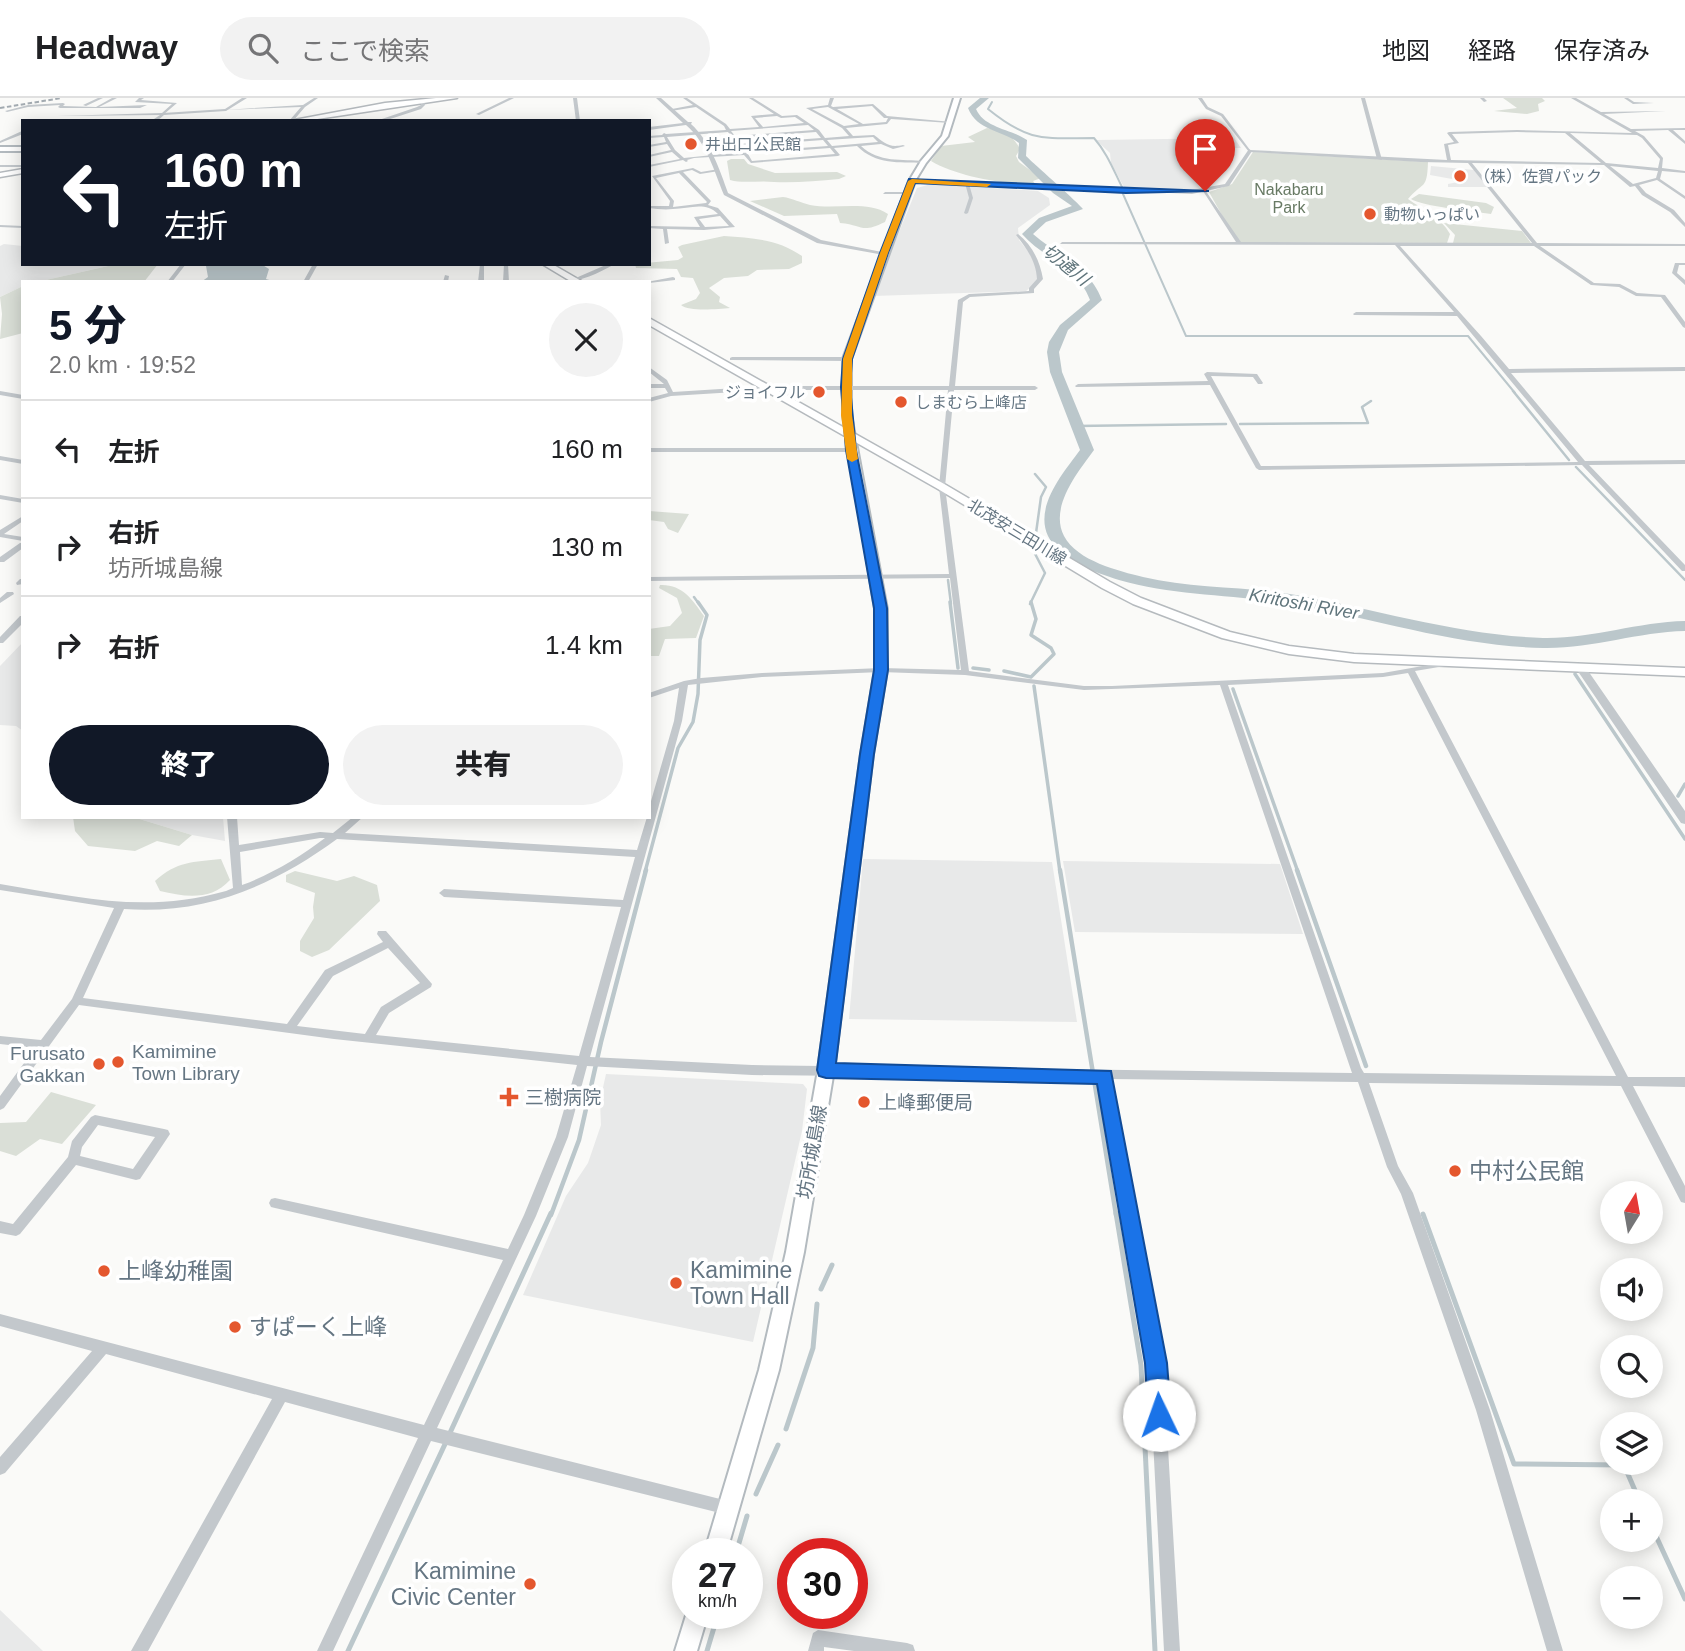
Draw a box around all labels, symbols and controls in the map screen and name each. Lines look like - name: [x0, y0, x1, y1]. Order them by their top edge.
- search box: [220, 17, 710, 80]
- text: Headway: [35, 29, 178, 66]
- icon: search: [244, 29, 282, 67]
- text: ここで検索: [300, 36, 430, 66]
- text: 地図: [1382, 37, 1430, 64]
- text: 経路: [1468, 37, 1516, 64]
- text: 保存済み: [1554, 37, 1650, 64]
- pin: [1175, 119, 1235, 191]
- icon: arrive: [1186, 130, 1224, 168]
- marker: 井出口公民館: [683, 136, 699, 152]
- place label: 井出口公民館: [705, 136, 801, 153]
- text: 160 m: [164, 143, 303, 197]
- icon: left: [49, 147, 140, 238]
- marker: （株）佐賀パック: [1452, 168, 1468, 184]
- place label: （株）佐賀パック: [1474, 168, 1602, 185]
- park label: Nakabaru Park: [1254, 181, 1324, 216]
- marker: 動物いっぱい: [1362, 206, 1378, 222]
- place label: 動物いっぱい: [1384, 206, 1480, 223]
- text: 左折: [164, 208, 228, 244]
- water label: 切通川: [1039, 240, 1095, 291]
- text: 5 分: [49, 302, 126, 349]
- button: close: [549, 303, 623, 377]
- text: 2.0 km · 19:52: [49, 352, 196, 378]
- place label: ジョイフル: [725, 384, 805, 401]
- marker: ジョイフル: [811, 384, 827, 400]
- marker: しまむら上峰店: [893, 394, 909, 410]
- place label: しまむら上峰店: [915, 394, 1027, 411]
- icon: left: [49, 430, 87, 468]
- text: 160 m: [551, 434, 623, 464]
- text: 左折: [108, 437, 160, 467]
- street label: 北茂安三田川線: [965, 496, 1069, 568]
- text: 右折: [108, 518, 160, 548]
- icon: right: [49, 528, 87, 566]
- text: 130 m: [551, 532, 623, 562]
- text: 坊所城島線: [108, 555, 223, 581]
- water label: Kiritoshi River: [1248, 585, 1361, 624]
- icon: right: [49, 626, 87, 664]
- text: 1.4 km: [545, 630, 623, 660]
- text: 右折: [108, 633, 160, 663]
- button: 終了: [49, 725, 329, 805]
- button: 共有: [343, 725, 623, 805]
- place label: Kamimine Town Library: [132, 1041, 240, 1084]
- place label: Furusato Gakkan: [10, 1043, 85, 1086]
- marker: Kamimine Town Library: [110, 1054, 126, 1070]
- marker: Furusato Gakkan: [91, 1056, 107, 1072]
- marker: 三樹病院: [499, 1087, 519, 1107]
- place label: 三樹病院: [525, 1087, 601, 1108]
- place label: 上峰郵便局: [878, 1092, 973, 1113]
- marker: 上峰郵便局: [856, 1094, 872, 1110]
- street label: 坊所城島線: [793, 1103, 831, 1201]
- place label: 中村公民館: [1469, 1158, 1584, 1184]
- marker: 中村公民館: [1447, 1163, 1463, 1179]
- north arrow: [1600, 1181, 1662, 1244]
- map controls: [1600, 1181, 1663, 1629]
- place label: Kamimine Town Hall: [690, 1257, 792, 1309]
- place label: 上峰幼稚園: [118, 1258, 233, 1284]
- button: sound: [1600, 1258, 1663, 1321]
- marker: 上峰幼稚園: [96, 1263, 112, 1279]
- marker: Kamimine Town Hall: [668, 1275, 684, 1291]
- place label: すぱーく上峰: [249, 1314, 387, 1340]
- marker: すぱーく上峰: [227, 1319, 243, 1335]
- button: search: [1600, 1335, 1663, 1398]
- position arrow: [1122, 1378, 1196, 1452]
- button: layers: [1600, 1412, 1663, 1475]
- button: +: [1600, 1489, 1663, 1552]
- speed limit sign: 30: [777, 1538, 868, 1629]
- text: 27: [698, 1555, 737, 1594]
- place label: Kamimine Civic Center: [391, 1558, 516, 1610]
- button: −: [1600, 1566, 1663, 1629]
- marker: Kamimine Civic Center: [522, 1576, 538, 1592]
- text: km/h: [698, 1591, 737, 1611]

